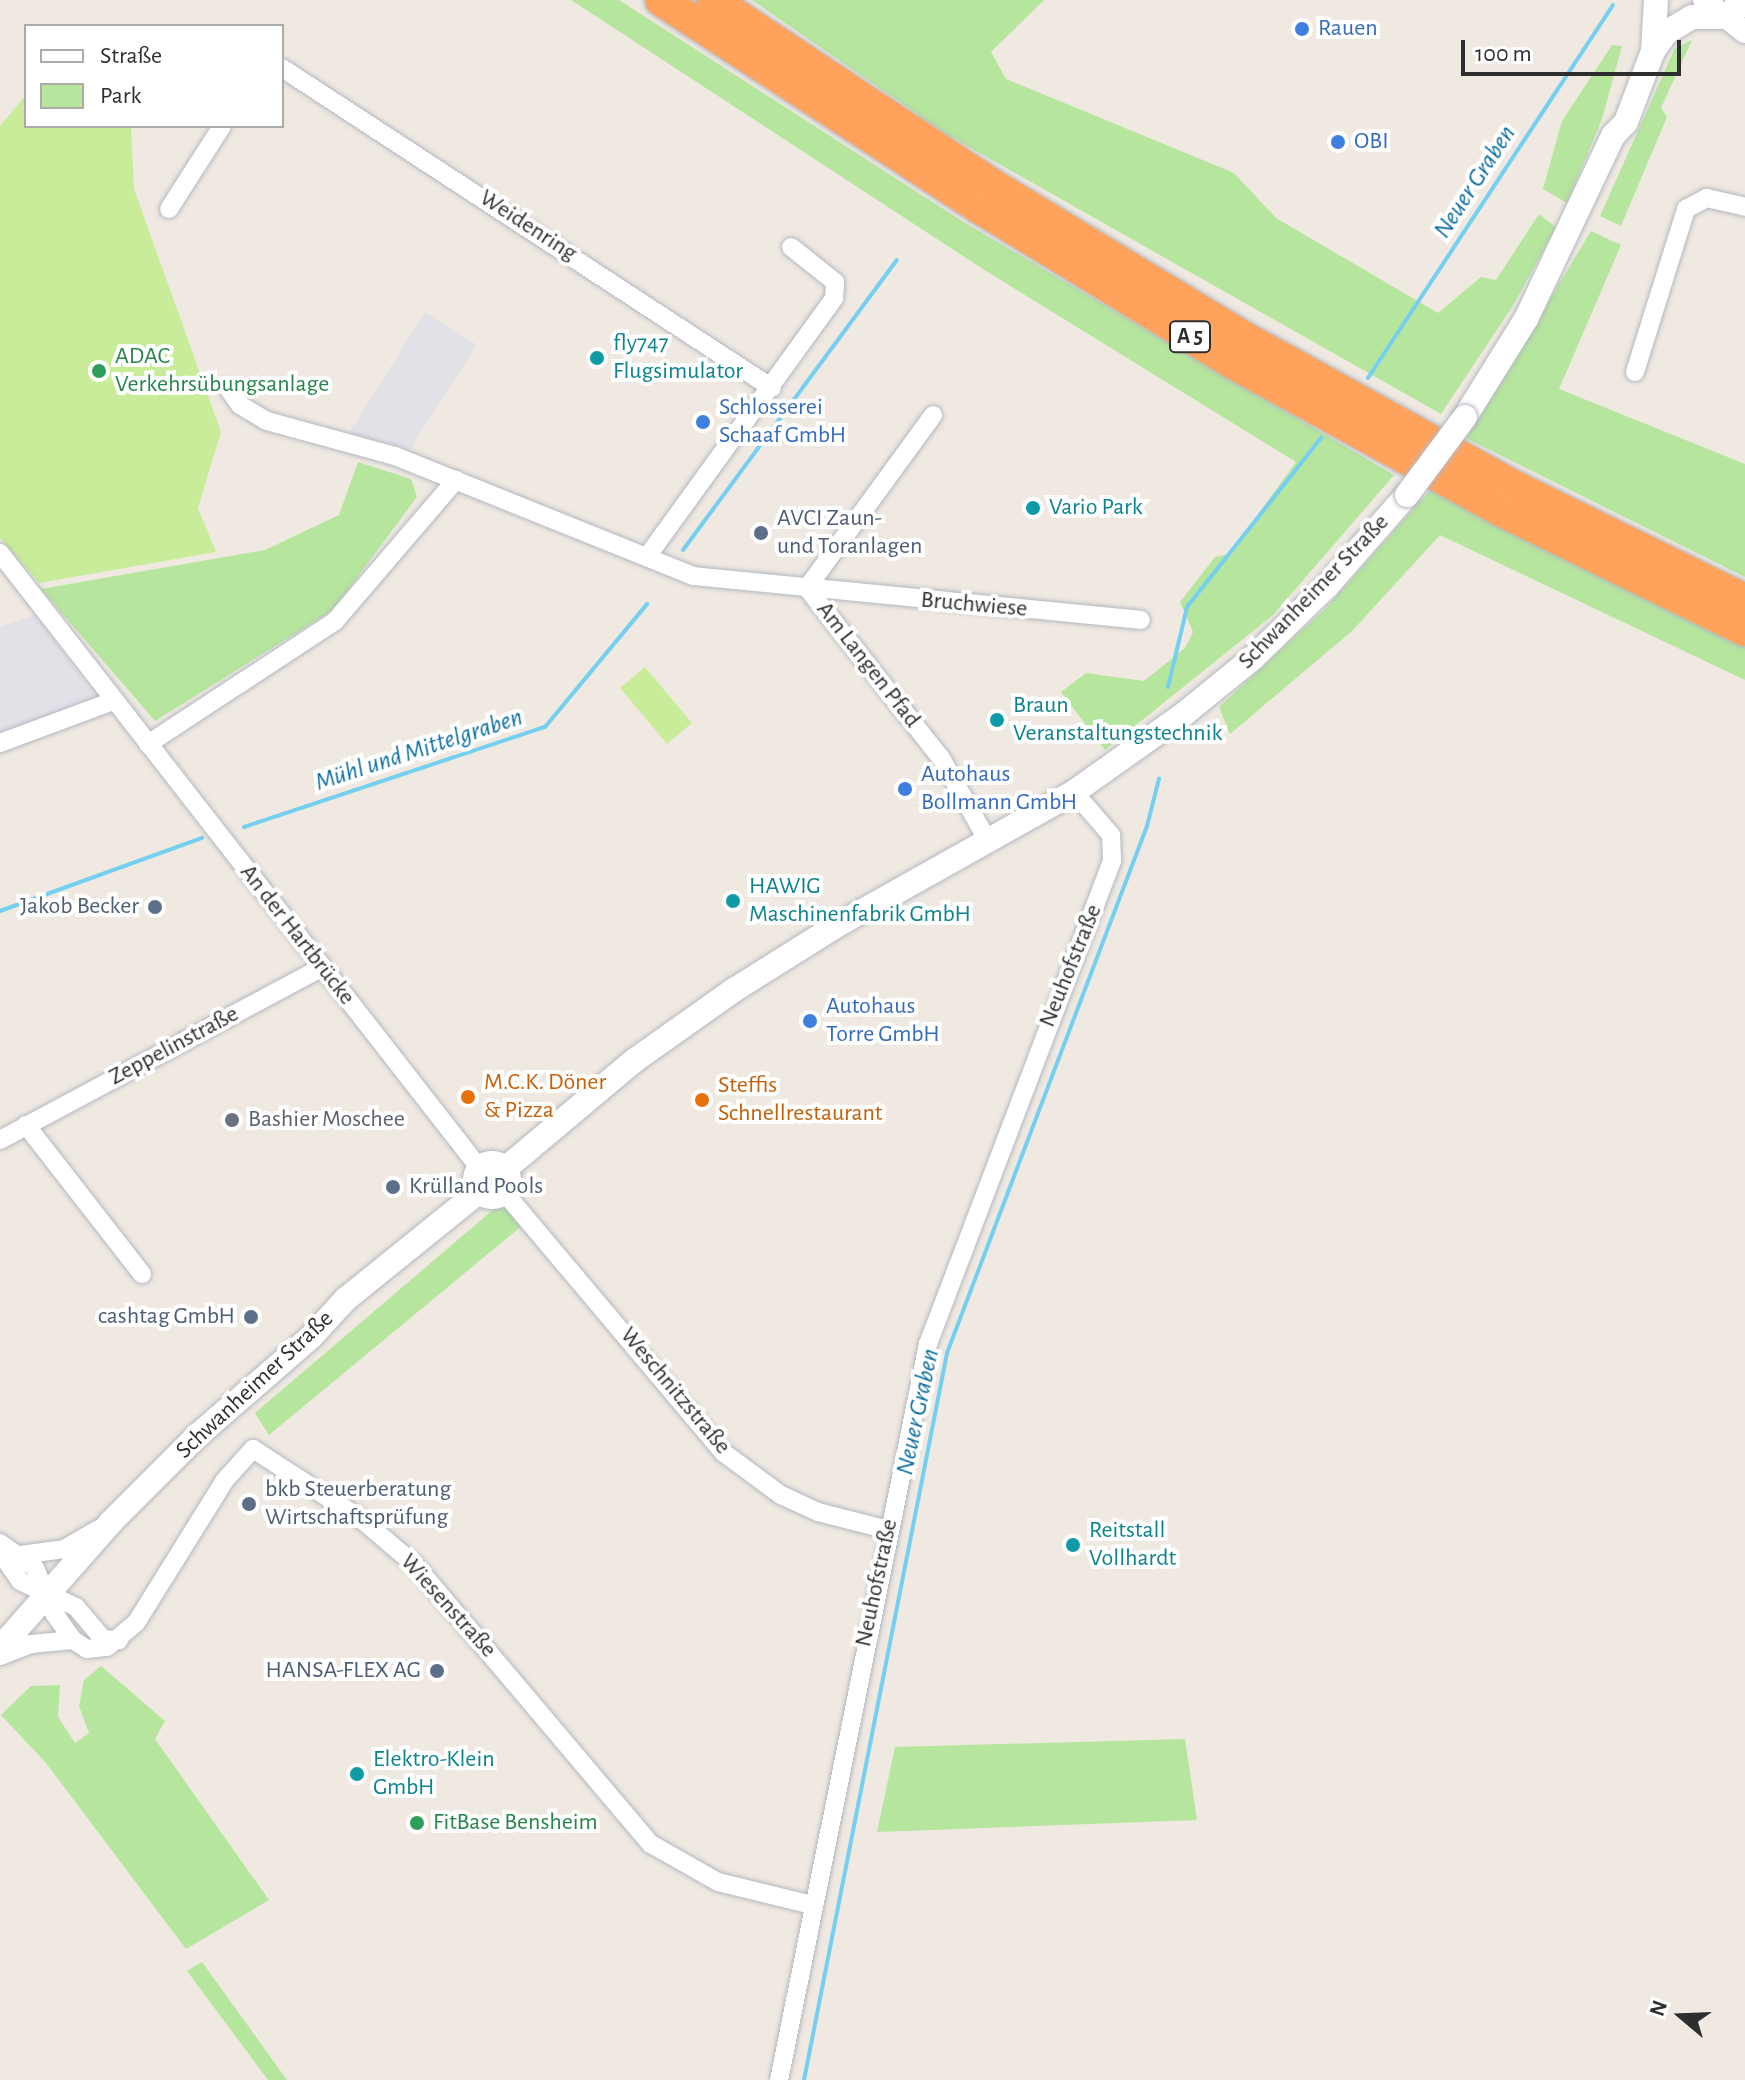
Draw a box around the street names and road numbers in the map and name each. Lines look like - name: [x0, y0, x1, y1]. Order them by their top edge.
- street label: Weidenring: [474, 184, 582, 268]
- road number: A 5: [1168, 319, 1212, 355]
- street label: Schwanheimer Straße: [1233, 508, 1395, 676]
- street label: Bruchwiese: [920, 586, 1028, 624]
- street label: Am Langen Pfad: [810, 596, 926, 734]
- street label: An der Hartbrücke: [233, 859, 361, 1011]
- street label: Neuhofstraße: [1033, 900, 1109, 1032]
- street label: Zeppelinstraße: [104, 1000, 244, 1092]
- street label: Schwanheimer Straße: [170, 1305, 340, 1465]
- street label: Weschnitzstraße: [613, 1322, 737, 1460]
- street label: Neuhofstraße: [849, 1517, 905, 1649]
- street label: Wiesenstraße: [394, 1548, 502, 1664]

